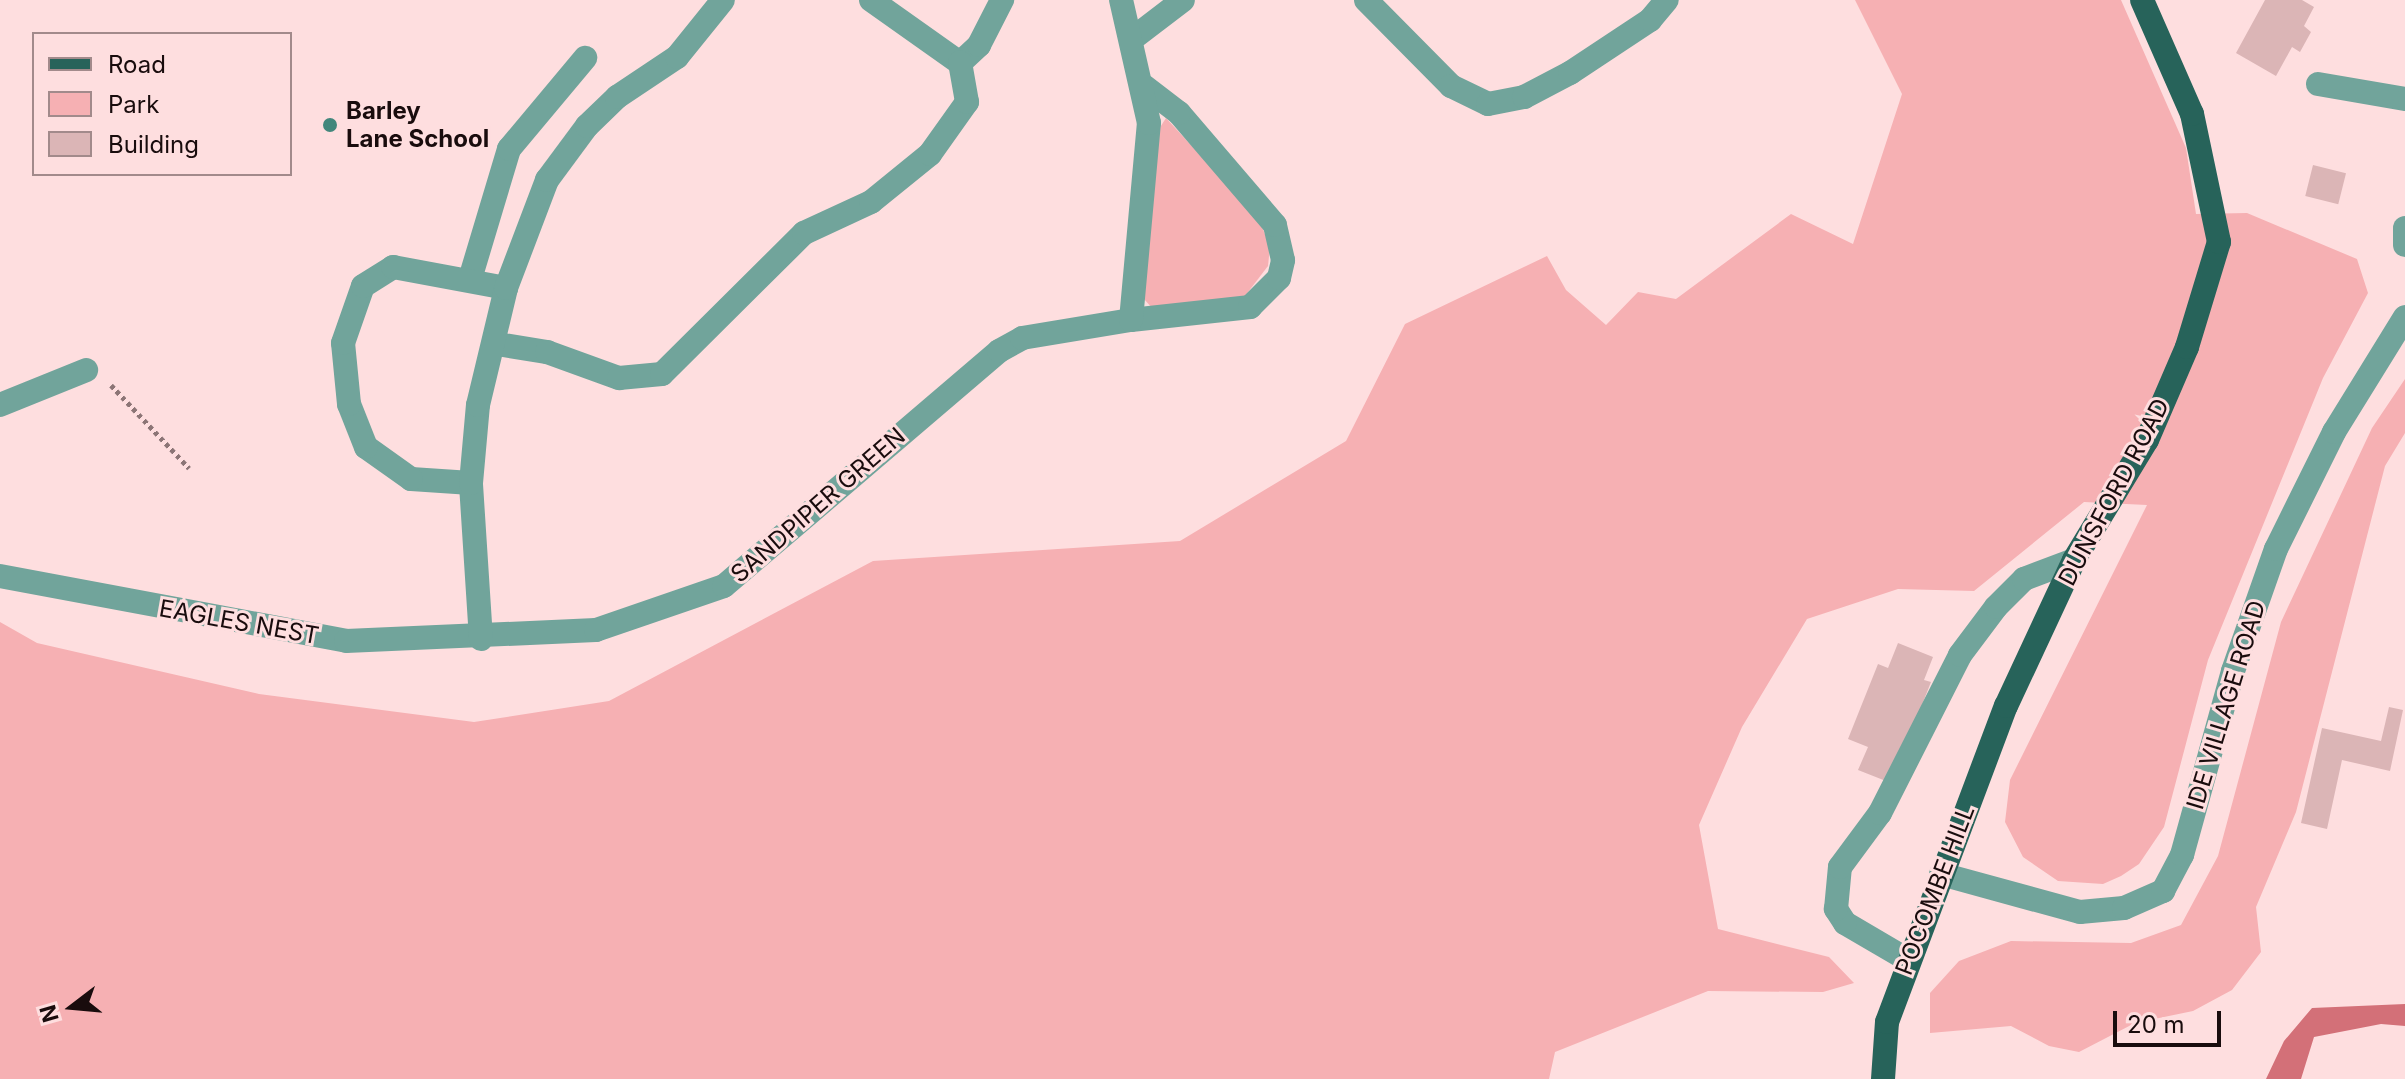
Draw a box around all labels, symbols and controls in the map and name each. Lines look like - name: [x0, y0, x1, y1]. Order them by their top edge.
- legend: [32, 32, 292, 176]
- text: Road: [108, 50, 166, 79]
- text: Park: [108, 90, 159, 119]
- place label: Barley Lane School: [346, 97, 489, 153]
- marker: Barley Lane School: [321, 116, 339, 134]
- text: Building: [108, 130, 199, 159]
- street label: DUNSFORD ROAD: [2053, 394, 2175, 590]
- street label: SANDPIPER GREEN: [725, 422, 911, 588]
- street label: EAGLES NEST: [157, 594, 321, 650]
- street label: IDE VILLAGE ROAD: [2181, 597, 2271, 813]
- street label: POCOMBE HILL: [1889, 801, 1981, 979]
- north arrow: [32, 967, 112, 1047]
- scale bar: [2117, 995, 2225, 1045]
- text: N: [34, 1002, 64, 1025]
- text: 20 m: [2127, 1010, 2185, 1039]

